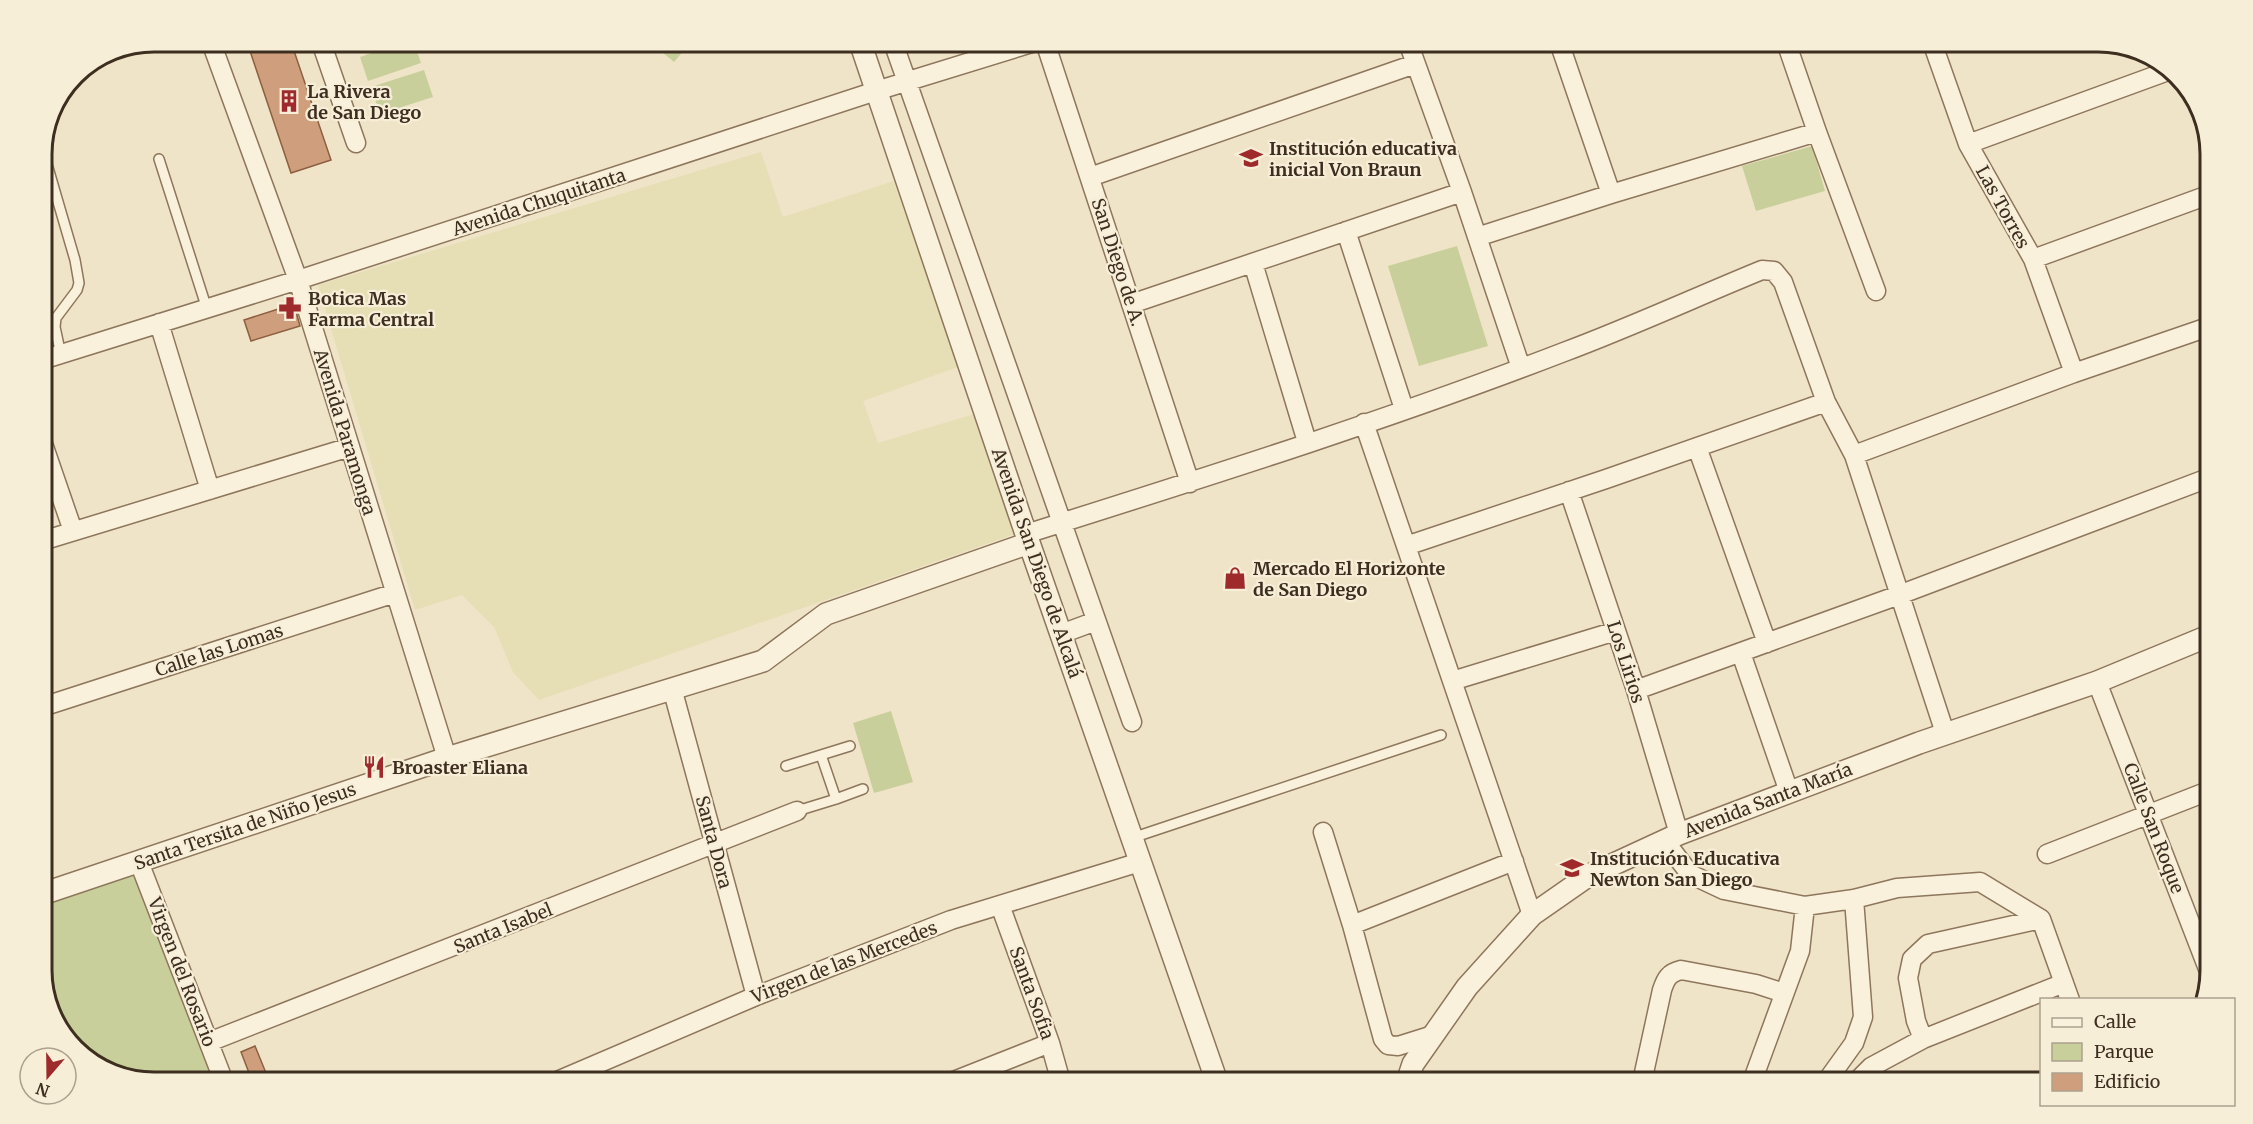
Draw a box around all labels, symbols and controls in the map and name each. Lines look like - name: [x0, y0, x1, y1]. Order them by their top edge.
- place label: La Rivera de San Diego: [307, 80, 421, 124]
- building icon: La Rivera de San Diego: [276, 88, 302, 114]
- place label: Institución educativa inicial Von Braun: [1269, 137, 1457, 181]
- school or university icon: Institución educativa inicial Von Braun: [1238, 145, 1264, 171]
- street label: Las Torres: [1971, 162, 2035, 253]
- street label: Avenida Chuquitanta: [449, 163, 629, 241]
- street label: San Diego de A.: [1087, 195, 1149, 329]
- place label: Botica Mas Farma Central: [308, 287, 434, 331]
- pharmacy icon: Botica Mas Farma Central: [277, 295, 303, 321]
- street label: Avenida Paramonga: [308, 345, 381, 518]
- street label: Avenida San Diego de Alcalá: [986, 444, 1087, 681]
- place label: Mercado El Horizonte de San Diego: [1253, 557, 1446, 601]
- shop icon: Mercado El Horizonte de San Diego: [1222, 565, 1248, 591]
- street label: Calle las Lomas: [152, 618, 286, 682]
- street label: Los Lirios: [1602, 618, 1650, 706]
- restaurant icon: Broaster Eliana: [361, 754, 387, 780]
- place label: Broaster Eliana: [392, 756, 528, 779]
- street label: Avenida Santa María: [1680, 757, 1856, 843]
- street label: Calle San Roque: [2119, 760, 2189, 896]
- street label: Santa Tersita de Niño Jesus: [131, 777, 359, 875]
- street label: Santa Dora: [691, 793, 738, 891]
- place label: Institución Educativa Newton San Diego: [1590, 847, 1780, 891]
- school or university icon: Institución Educativa Newton San Diego: [1559, 855, 1585, 881]
- street label: Virgen del Rosario: [143, 893, 221, 1050]
- street label: Santa Isabel: [450, 898, 556, 958]
- street label: Virgen de las Mercedes: [747, 916, 940, 1008]
- street label: Santa Sofia: [1005, 943, 1060, 1043]
- legend: [2040, 998, 2235, 1106]
- text: Calle: [2094, 1010, 2136, 1033]
- text: Parque: [2094, 1040, 2154, 1063]
- north arrow: [18, 1046, 78, 1106]
- text: Edificio: [2094, 1070, 2160, 1093]
- text: N: [33, 1078, 52, 1102]

